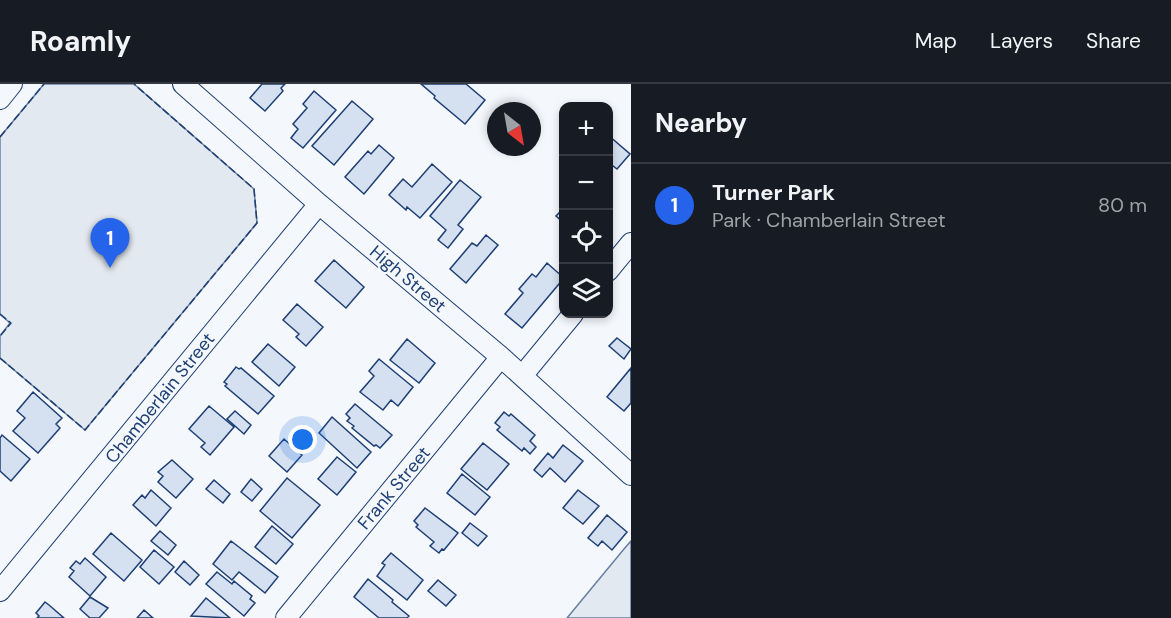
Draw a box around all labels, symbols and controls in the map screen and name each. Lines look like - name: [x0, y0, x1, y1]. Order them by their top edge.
- text: Roamly: [30, 23, 131, 60]
- text: Map: [915, 27, 957, 55]
- text: Layers: [990, 27, 1053, 55]
- text: Share: [1086, 27, 1141, 55]
- north arrow: [487, 102, 541, 156]
- map controls: [559, 102, 613, 318]
- button: +: [559, 102, 613, 156]
- text: Nearby: [655, 106, 747, 140]
- button: −: [559, 156, 613, 210]
- text: Turner Park: [712, 178, 835, 207]
- text: 1: [671, 192, 678, 218]
- text: 80 m: [1098, 192, 1147, 218]
- text: Park · Chamberlain Street: [712, 207, 946, 233]
- button: locate: [559, 210, 613, 264]
- pin: 1: [90, 218, 130, 268]
- street label: High Street: [365, 240, 451, 318]
- button: layers: [559, 264, 613, 318]
- street label: Chamberlain Street: [100, 328, 220, 468]
- your location: [288, 425, 317, 454]
- street label: Frank Street: [352, 441, 436, 535]

